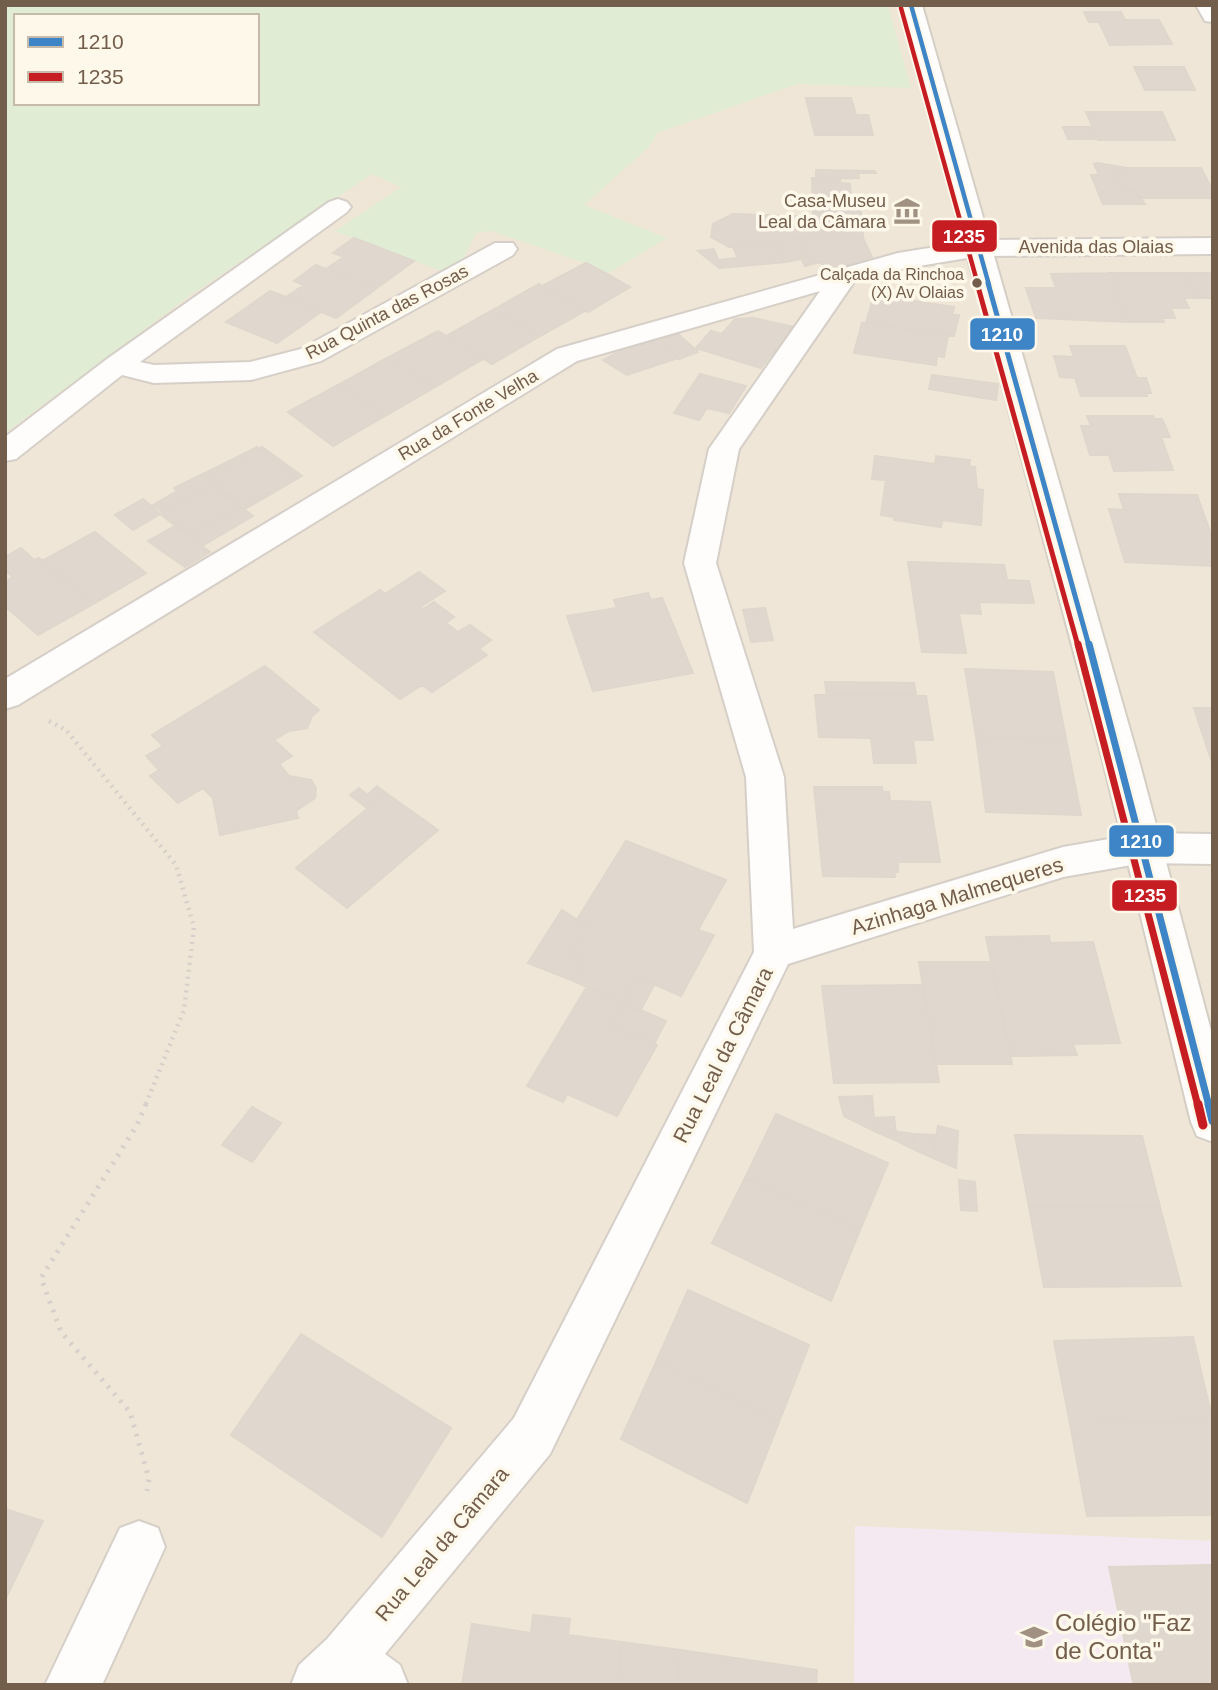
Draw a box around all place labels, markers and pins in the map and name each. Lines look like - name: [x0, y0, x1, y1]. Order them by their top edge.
- place label: Casa-Museu Leal da Câmara: [758, 191, 887, 232]
- museum icon: Casa-Museu Leal da Câmara: [892, 196, 922, 226]
- place label: Calçada da Rinchoa (X) Av Olaias: [820, 266, 964, 301]
- marker: Calçada da Rinchoa (X) Av Olaias: [970, 276, 984, 290]
- place label: Colégio "Faz de Conta": [1055, 1609, 1192, 1664]
- school or university icon: Colégio "Faz de Conta": [1019, 1622, 1049, 1652]

